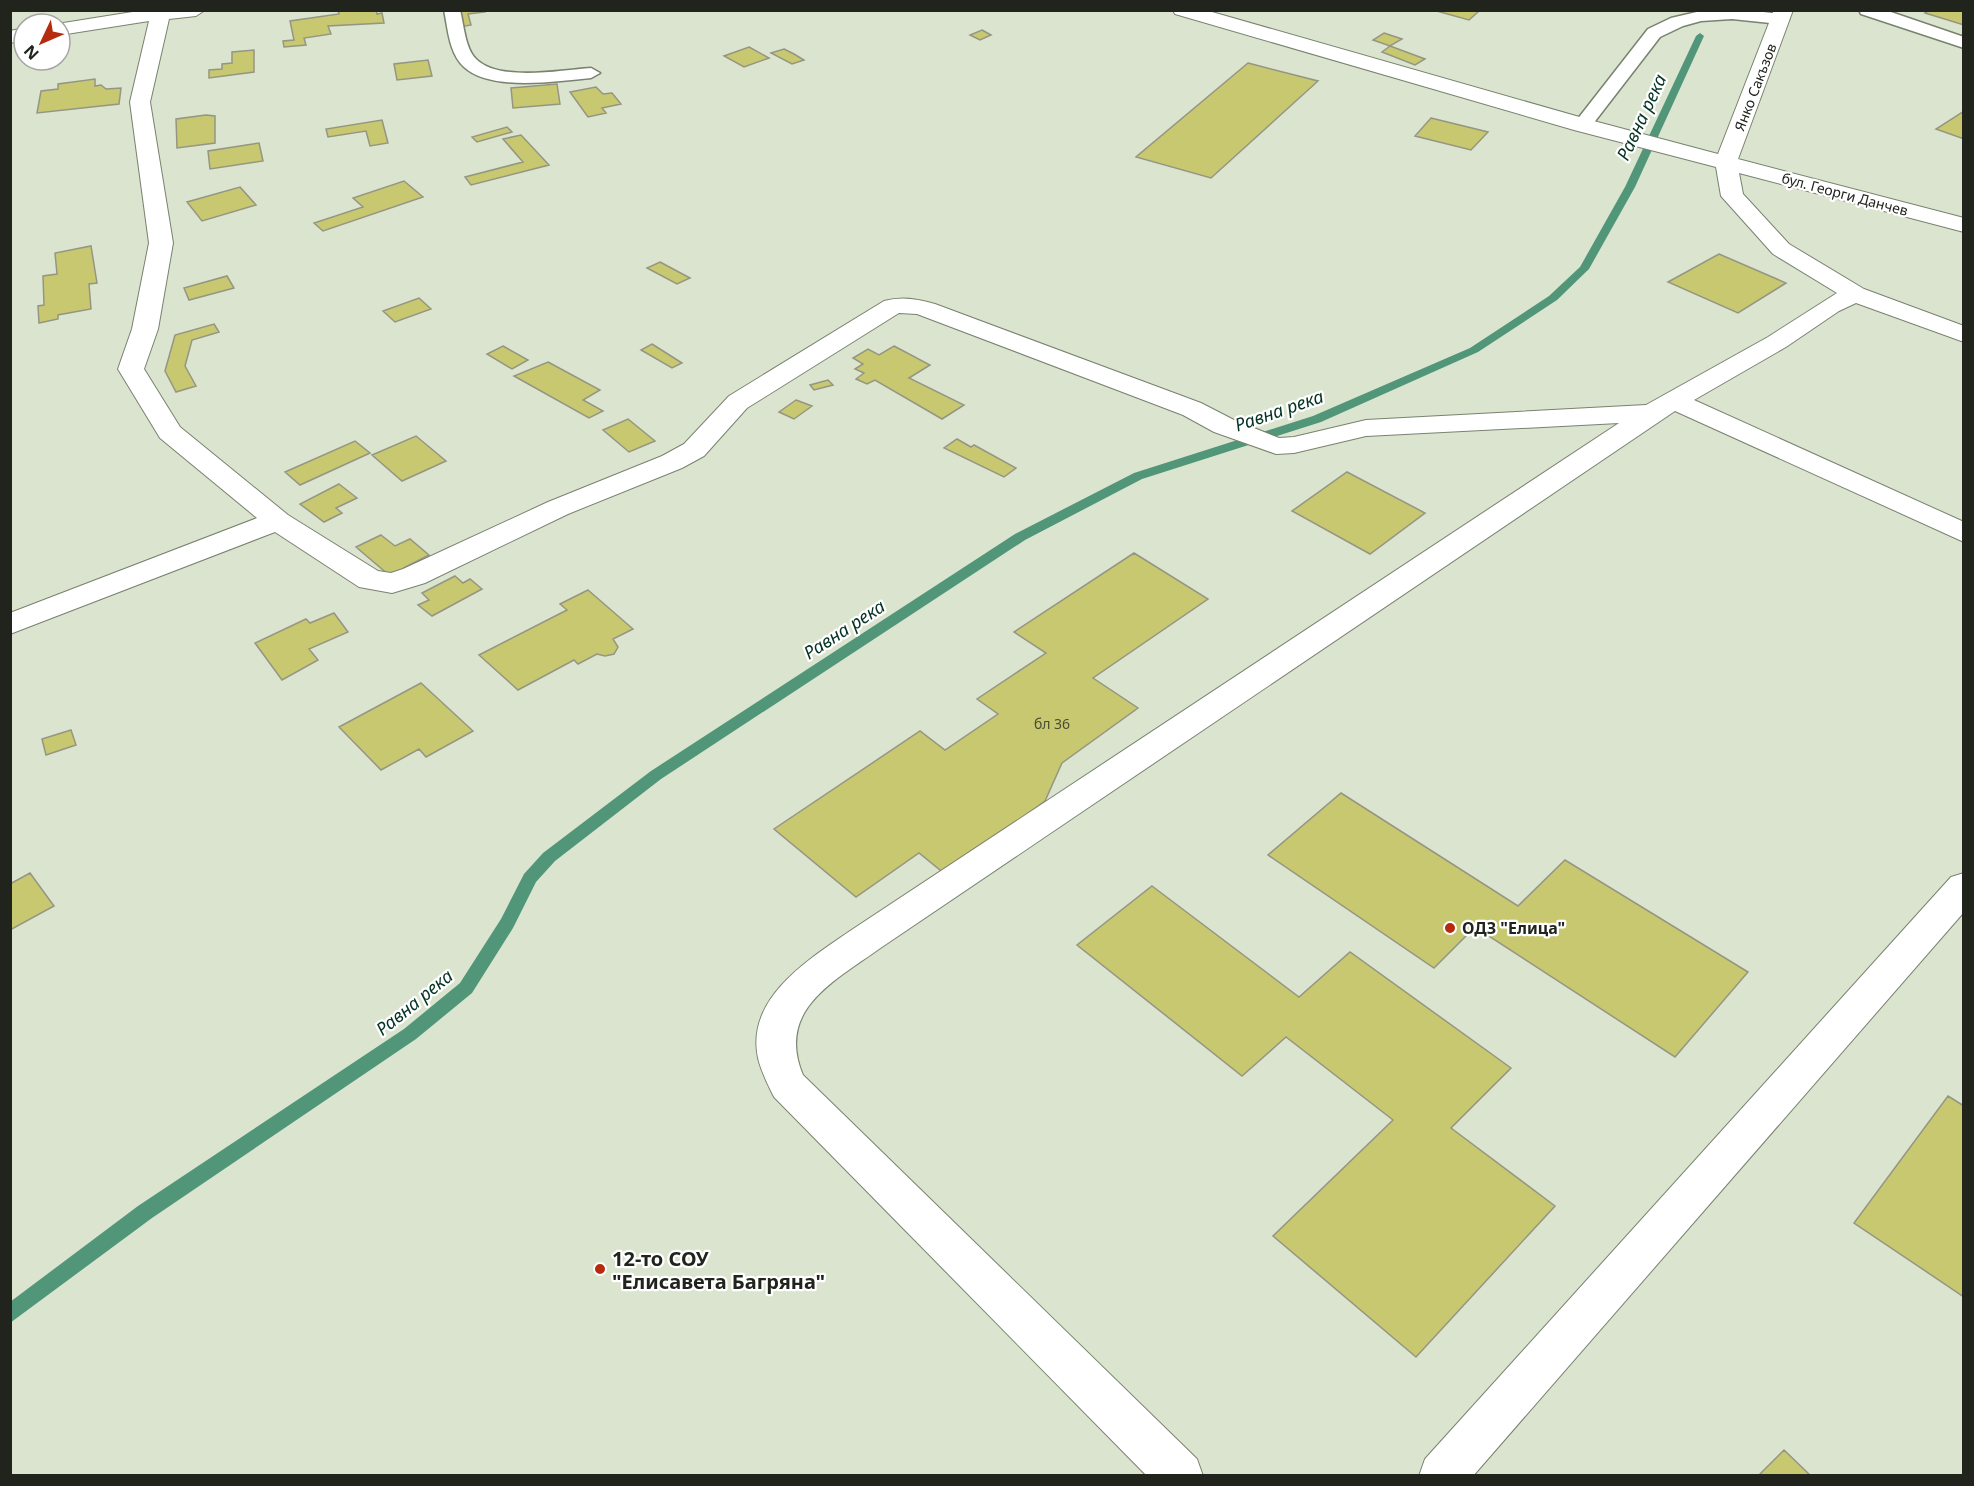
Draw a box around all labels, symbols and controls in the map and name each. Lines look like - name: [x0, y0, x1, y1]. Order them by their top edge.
- north arrow: [12, 12, 72, 72]
- text: N: [19, 40, 44, 65]
- street label: Янко Сакъзов: [1730, 40, 1780, 134]
- water label: Равна река: [1611, 70, 1671, 164]
- street label: бул. Георги Данчев: [1780, 168, 1910, 220]
- water label: Равна река: [1231, 384, 1327, 436]
- water label: Равна река: [799, 594, 889, 664]
- house number: бл 36: [1034, 714, 1070, 733]
- place label: ОДЗ "Елица": [1462, 917, 1565, 939]
- marker: ОДЗ "Елица": [1443, 921, 1457, 935]
- water label: Равна река: [371, 964, 457, 1040]
- place label: 12-то СОУ "Елисавета Багряна": [612, 1245, 825, 1295]
- marker: 12-то СОУ "Елисавета Багряна": [593, 1262, 607, 1276]

